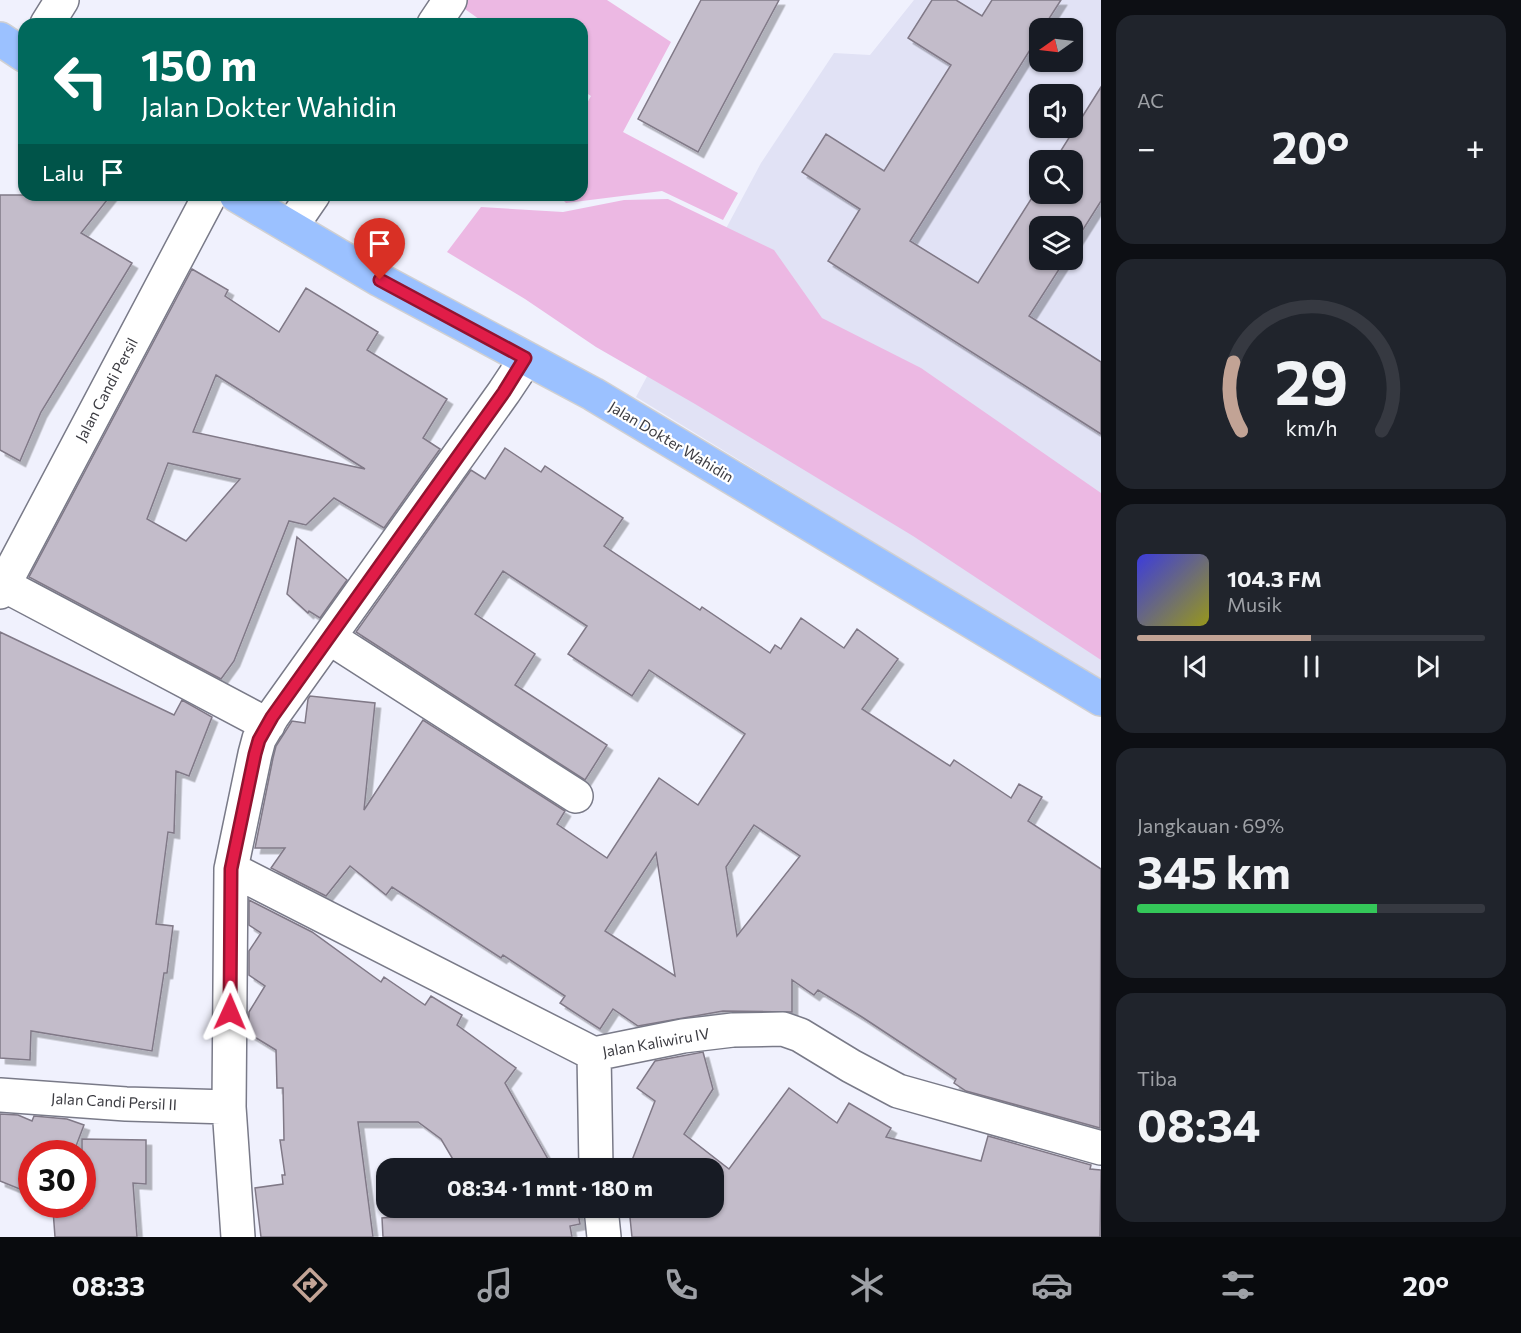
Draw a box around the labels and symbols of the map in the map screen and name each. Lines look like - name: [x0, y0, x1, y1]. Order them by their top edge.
- north arrow: [1029, 18, 1083, 72]
- pin: [354, 218, 405, 280]
- street label: Jalan Candi Persil: [71, 335, 141, 444]
- street label: Jalan Dokter Wahidin: [606, 397, 737, 485]
- position arrow: [198, 980, 262, 1044]
- street label: Jalan Kaliwiru IV: [601, 1024, 711, 1060]
- street label: Jalan Candi Persil II: [51, 1089, 177, 1113]
- speed limit sign: 30: [18, 1140, 96, 1218]

